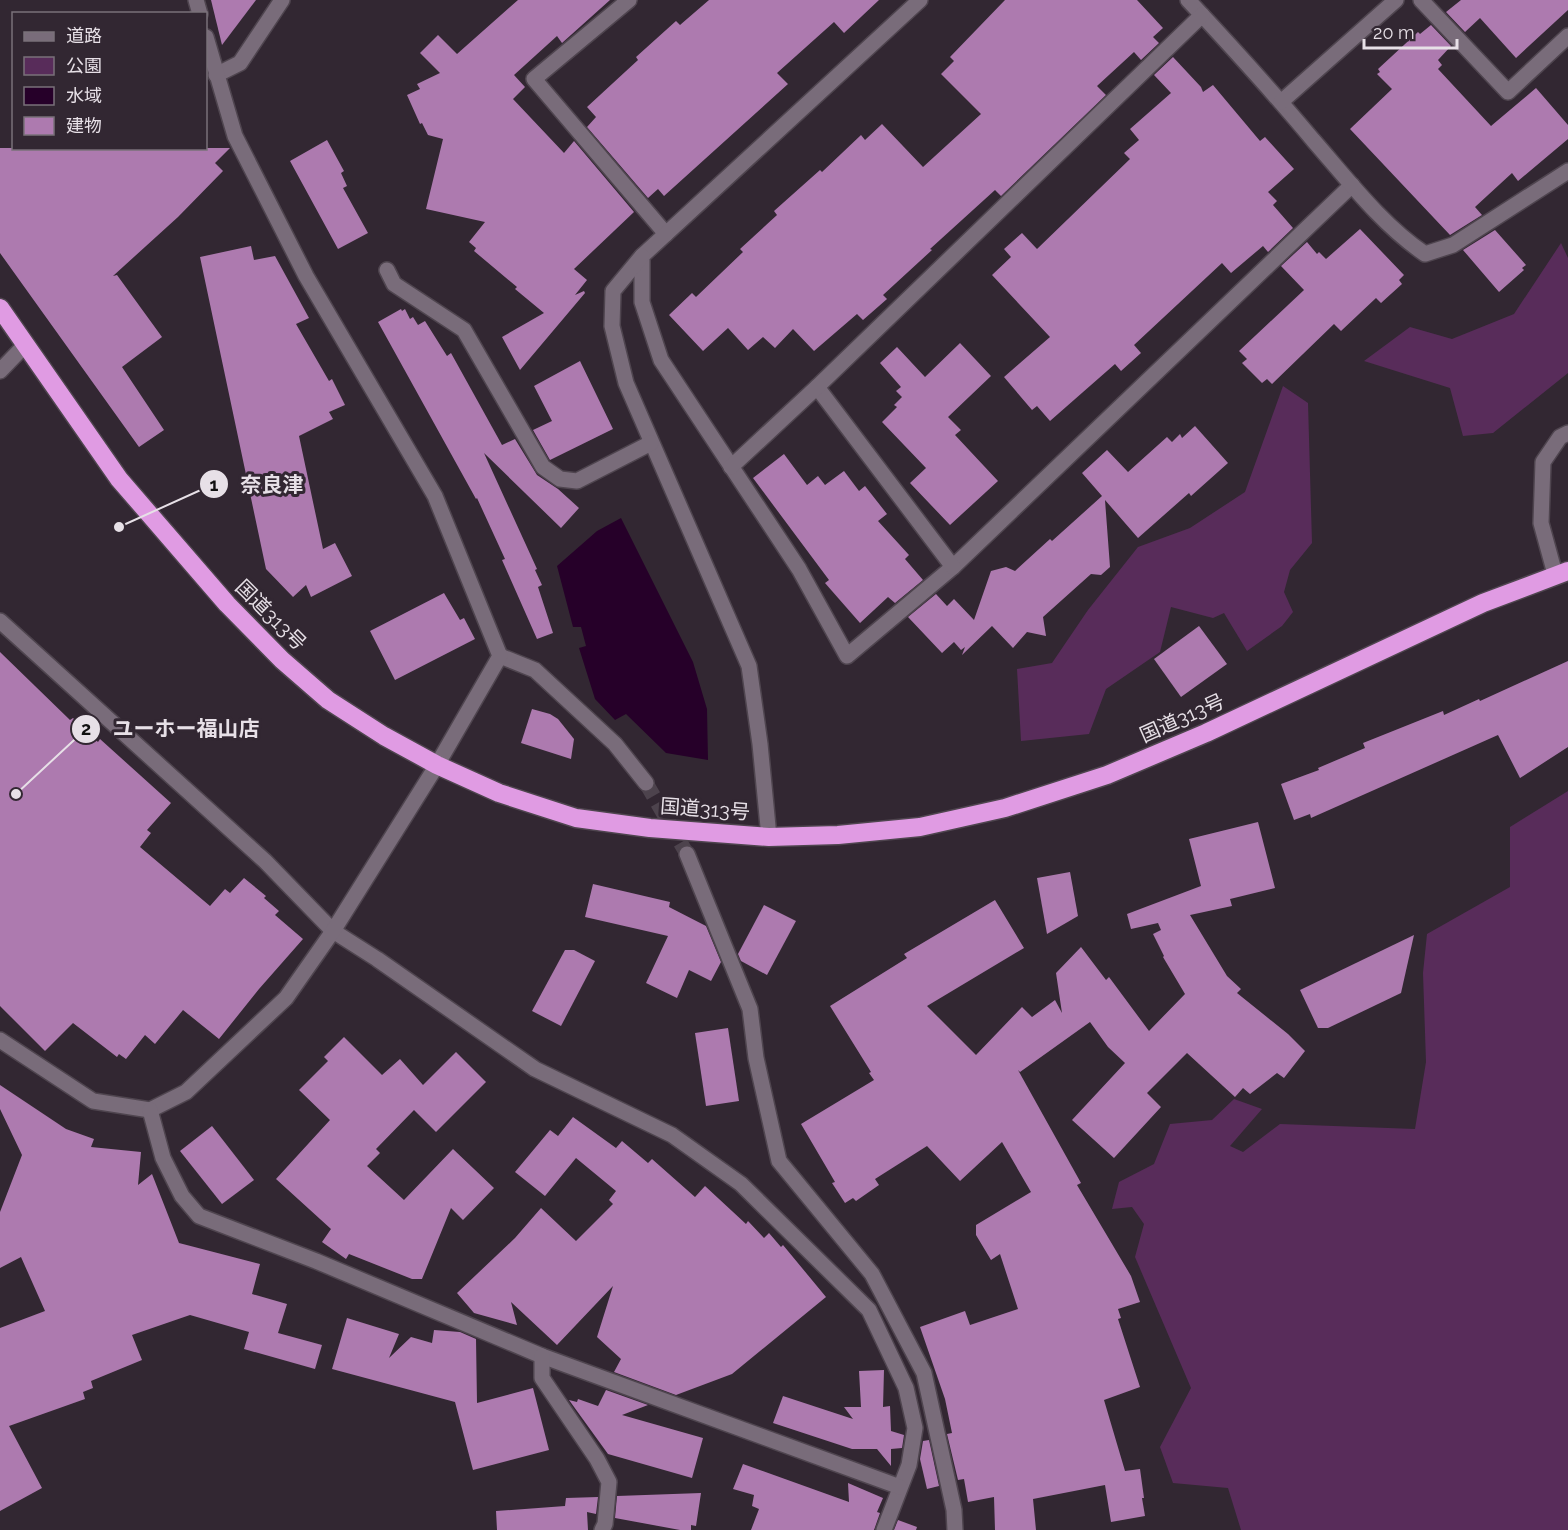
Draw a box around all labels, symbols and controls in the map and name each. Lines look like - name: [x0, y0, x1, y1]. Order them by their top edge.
- legend: [12, 12, 207, 150]
- scale bar: [1364, 12, 1457, 50]
- text: 20 m: [1373, 22, 1415, 43]
- text: 道路: [66, 25, 102, 46]
- text: 公園: [66, 55, 102, 76]
- text: 水域: [66, 85, 102, 106]
- text: 建物: [66, 115, 102, 136]
- callout: 奈良津: [199, 465, 316, 504]
- text: 奈良津: [241, 472, 304, 497]
- text: 1: [210, 474, 219, 495]
- street label: 国道313号: [231, 575, 311, 655]
- street label: 国道313号: [1136, 689, 1228, 747]
- callout: ユーホー福山店: [71, 710, 272, 749]
- text: ユーホー福山店: [113, 716, 260, 741]
- text: 2: [81, 718, 91, 739]
- street label: 国道313号: [659, 794, 751, 824]

